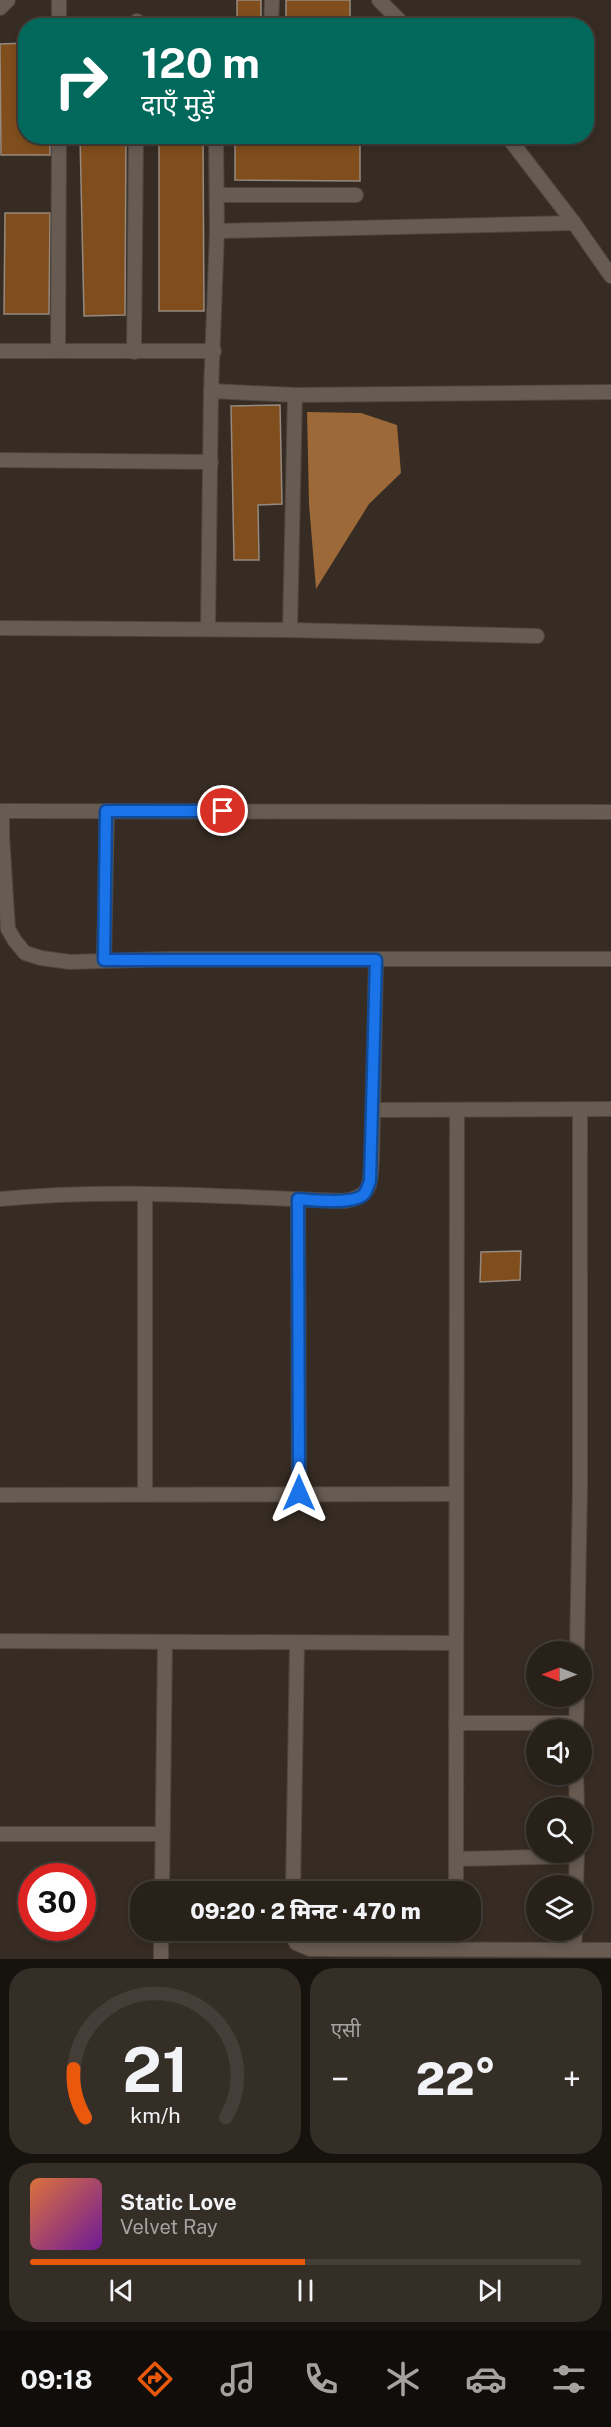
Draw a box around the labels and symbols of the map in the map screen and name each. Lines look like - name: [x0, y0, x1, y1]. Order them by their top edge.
- pin: [197, 785, 248, 836]
- position arrow: [267, 1461, 331, 1525]
- north arrow: [526, 1641, 592, 1707]
- speed limit sign: 30: [18, 1863, 96, 1941]

